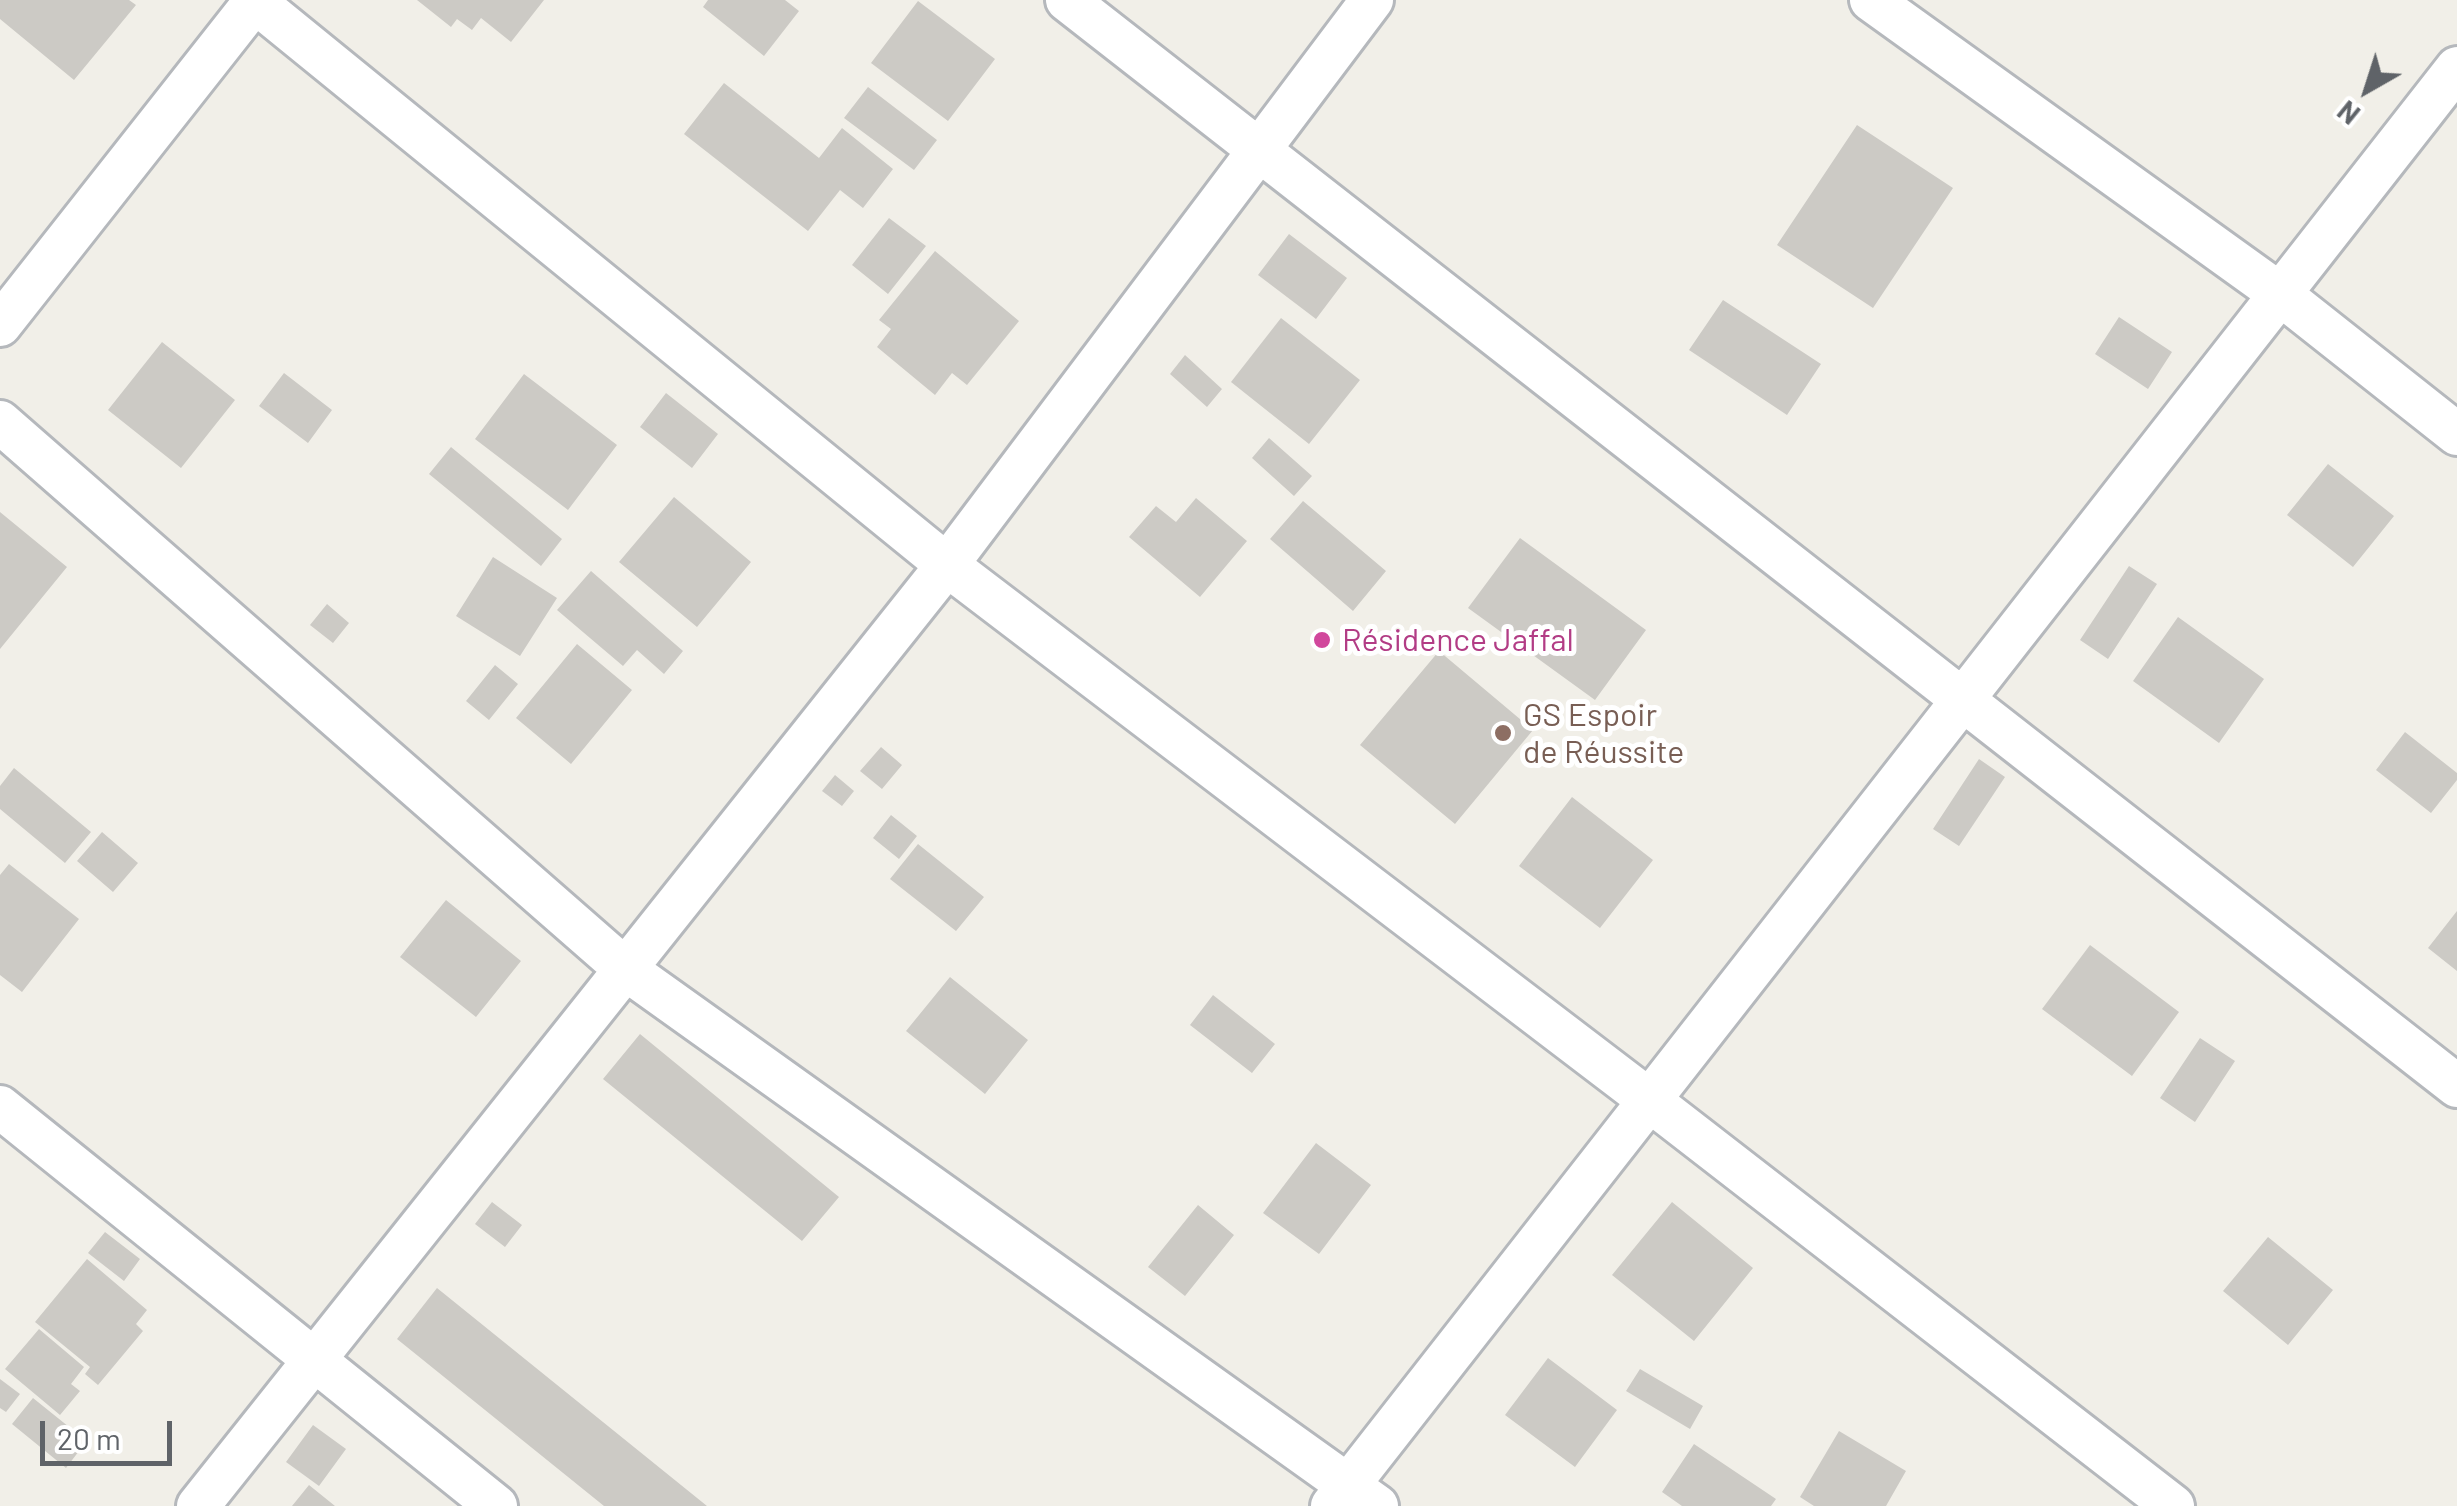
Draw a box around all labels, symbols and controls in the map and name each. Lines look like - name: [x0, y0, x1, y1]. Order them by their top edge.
- north arrow: [2317, 40, 2417, 140]
- text: N: [2330, 94, 2366, 132]
- place label: Résidence Jaffal: [1342, 621, 1574, 659]
- marker: Résidence Jaffal: [1311, 629, 1333, 651]
- place label: GS Espoir de Réussite: [1523, 696, 1684, 771]
- marker: GS Espoir de Réussite: [1492, 722, 1514, 744]
- scale bar: [45, 1401, 178, 1463]
- text: 20 m: [57, 1420, 121, 1456]

